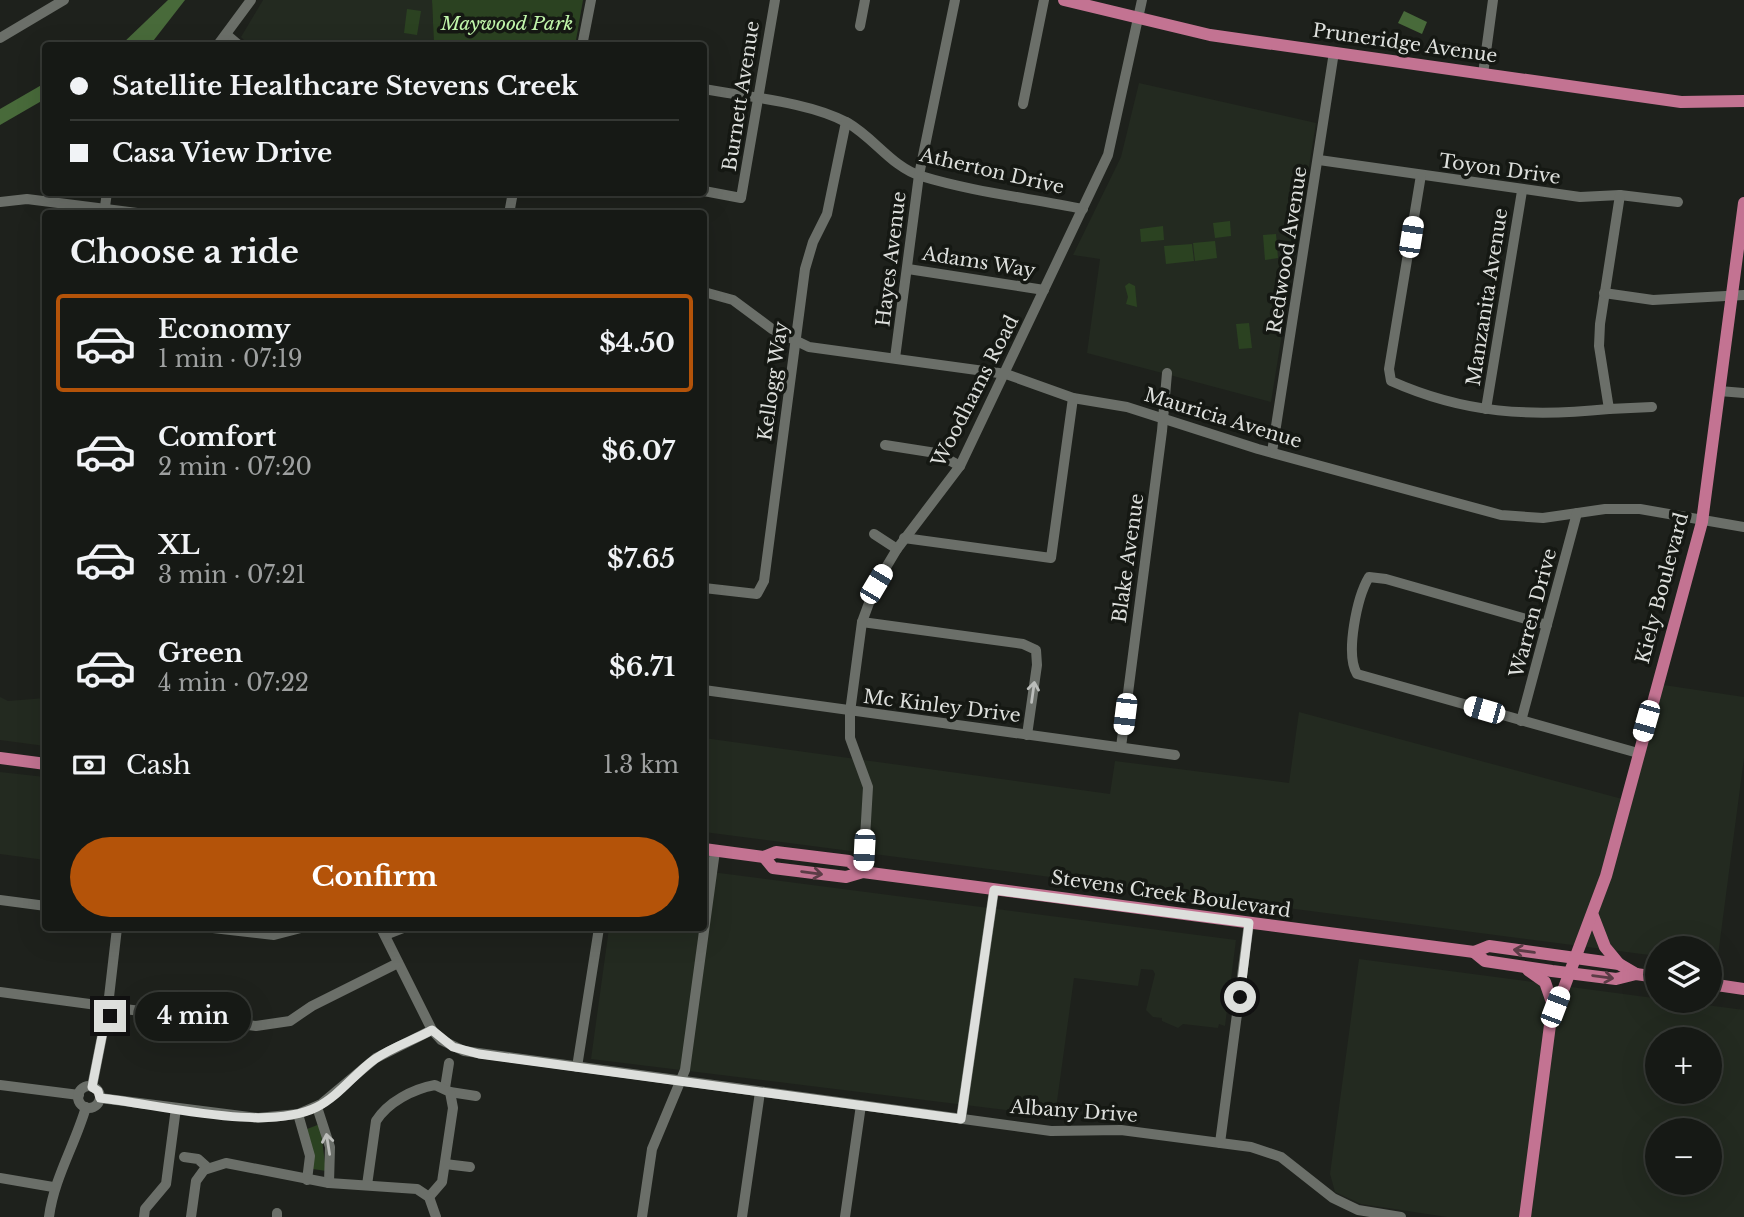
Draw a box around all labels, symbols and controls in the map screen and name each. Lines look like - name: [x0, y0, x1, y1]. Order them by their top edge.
- park label: Maywood Park: [440, 12, 573, 35]
- street label: Burnett Avenue: [718, 19, 764, 173]
- street label: Pruneridge Avenue: [1311, 19, 1499, 67]
- text: Satellite Healthcare Stevens Creek: [112, 70, 578, 102]
- text: Casa View Drive: [112, 137, 332, 169]
- street label: Atherton Drive: [917, 143, 1066, 199]
- street label: Toyon Drive: [1438, 149, 1562, 189]
- street label: Redwood Avenue: [1262, 165, 1312, 335]
- street label: Hayes Avenue: [871, 190, 911, 328]
- street label: Manzanita Avenue: [1462, 207, 1512, 387]
- car: [1398, 215, 1425, 259]
- text: Choose a ride: [70, 232, 299, 272]
- street label: Adams Way: [920, 242, 1037, 282]
- street label: Woodhams Road: [926, 311, 1023, 472]
- icon: car: [74, 312, 137, 375]
- text: Economy: [158, 313, 291, 345]
- street label: Kellogg Way: [753, 320, 793, 442]
- text: $4.50: [599, 327, 675, 359]
- text: 1 min · 07:19: [158, 345, 303, 373]
- street label: Mauricia Avenue: [1141, 383, 1305, 453]
- icon: car: [74, 420, 137, 483]
- text: Comfort: [158, 421, 276, 453]
- text: $6.07: [601, 435, 675, 467]
- text: 2 min · 07:20: [158, 453, 312, 481]
- street label: Blake Avenue: [1108, 492, 1148, 624]
- street label: Kiely Boulevard: [1631, 510, 1693, 666]
- icon: car: [74, 528, 137, 591]
- text: XL: [158, 529, 200, 561]
- text: $7.65: [607, 543, 675, 575]
- street label: Warren Drive: [1504, 546, 1561, 681]
- text: 3 min · 07:21: [158, 561, 306, 589]
- car: [857, 561, 896, 607]
- icon: car: [74, 636, 137, 699]
- text: Green: [158, 637, 243, 669]
- text: $6.71: [609, 651, 675, 683]
- text: 4 min · 07:22: [158, 669, 309, 697]
- one-way arrow: [1027, 682, 1040, 704]
- street label: Mc Kinley Drive: [862, 685, 1022, 727]
- car: [1113, 692, 1138, 736]
- car: [1461, 694, 1508, 726]
- car: [1631, 698, 1662, 744]
- icon: cash: [70, 746, 108, 784]
- text: Cash: [126, 749, 191, 781]
- text: 1.3 km: [603, 751, 679, 779]
- car: [853, 828, 876, 872]
- button: Confirm: [70, 837, 679, 917]
- one-way arrow: [800, 866, 822, 879]
- street label: Stevens Creek Boulevard: [1050, 866, 1293, 922]
- map controls: [1645, 936, 1722, 1195]
- button: layers: [1645, 936, 1722, 1013]
- one-way arrow: [1514, 945, 1536, 958]
- one-way arrow: [1591, 971, 1614, 984]
- route start: [1224, 981, 1256, 1013]
- car: [1538, 984, 1573, 1030]
- callout: 4 min: [134, 992, 250, 1040]
- route end: [94, 1000, 126, 1032]
- text: 4 min: [157, 1002, 229, 1030]
- button: +: [1645, 1027, 1722, 1104]
- street label: Albany Drive: [1008, 1095, 1139, 1127]
- button: −: [1645, 1118, 1722, 1195]
- one-way arrow: [321, 1133, 334, 1156]

